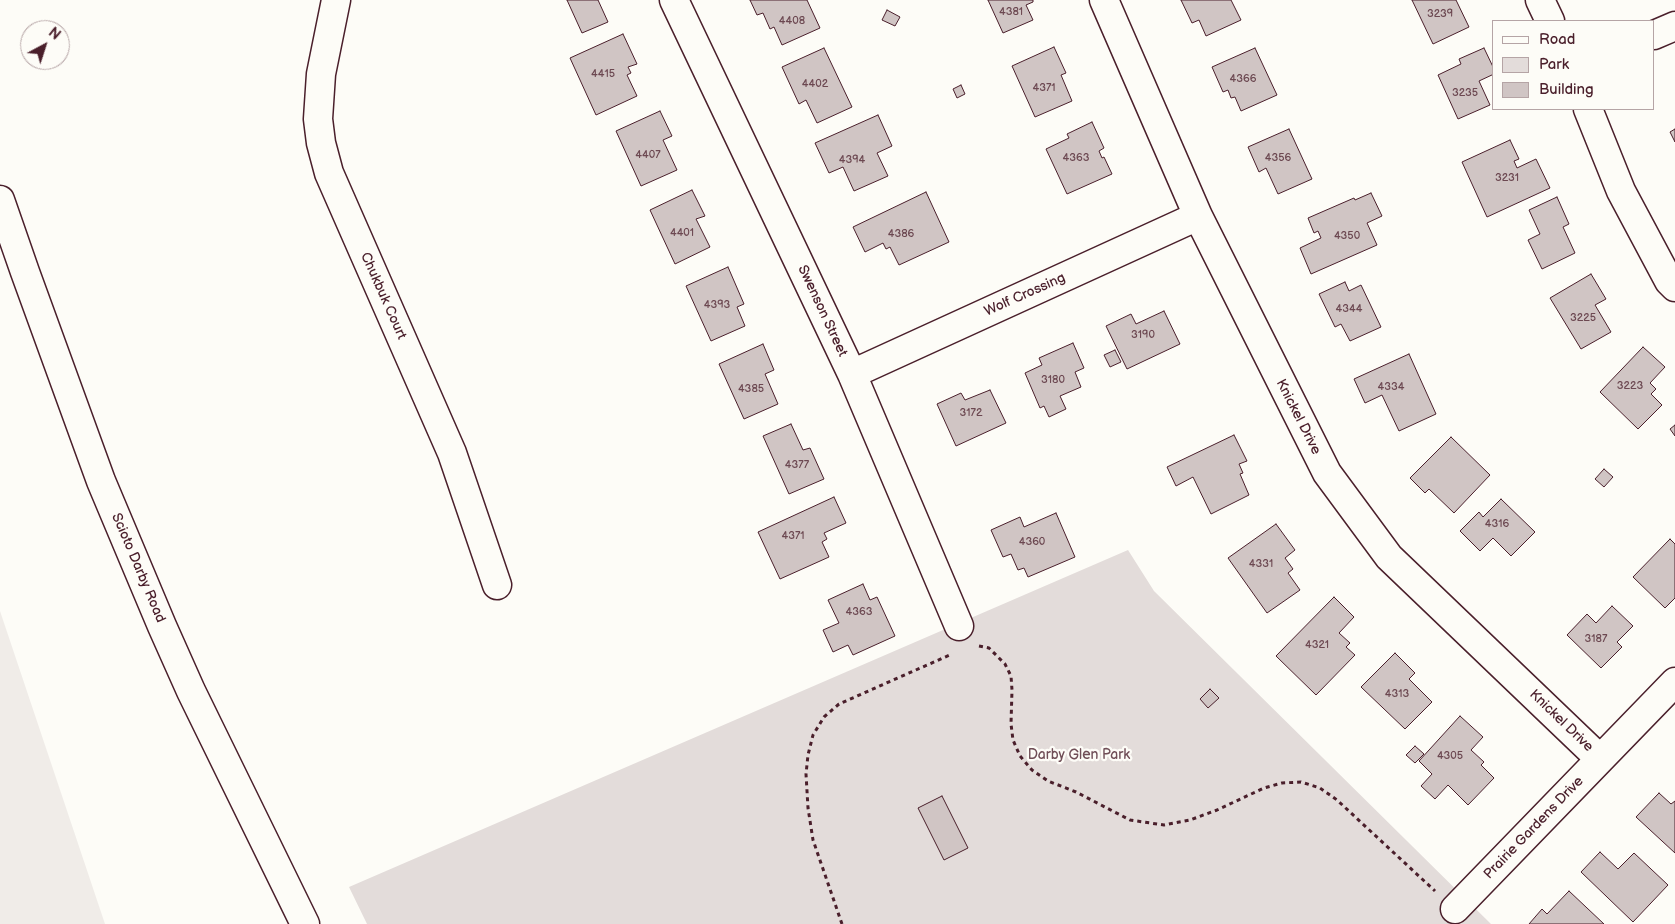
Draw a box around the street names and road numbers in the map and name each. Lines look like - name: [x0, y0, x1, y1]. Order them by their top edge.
- street label: Chukbuk Court: [356, 250, 410, 342]
- street label: Swenson Street: [793, 263, 851, 359]
- street label: Wolf Crossing: [982, 270, 1068, 320]
- street label: Knickel Drive: [1272, 376, 1324, 458]
- street label: Scioto Darby Road: [107, 511, 169, 625]
- street label: Knickel Drive: [1526, 686, 1596, 756]
- street label: Prairie Gardens Drive: [1481, 773, 1587, 883]

